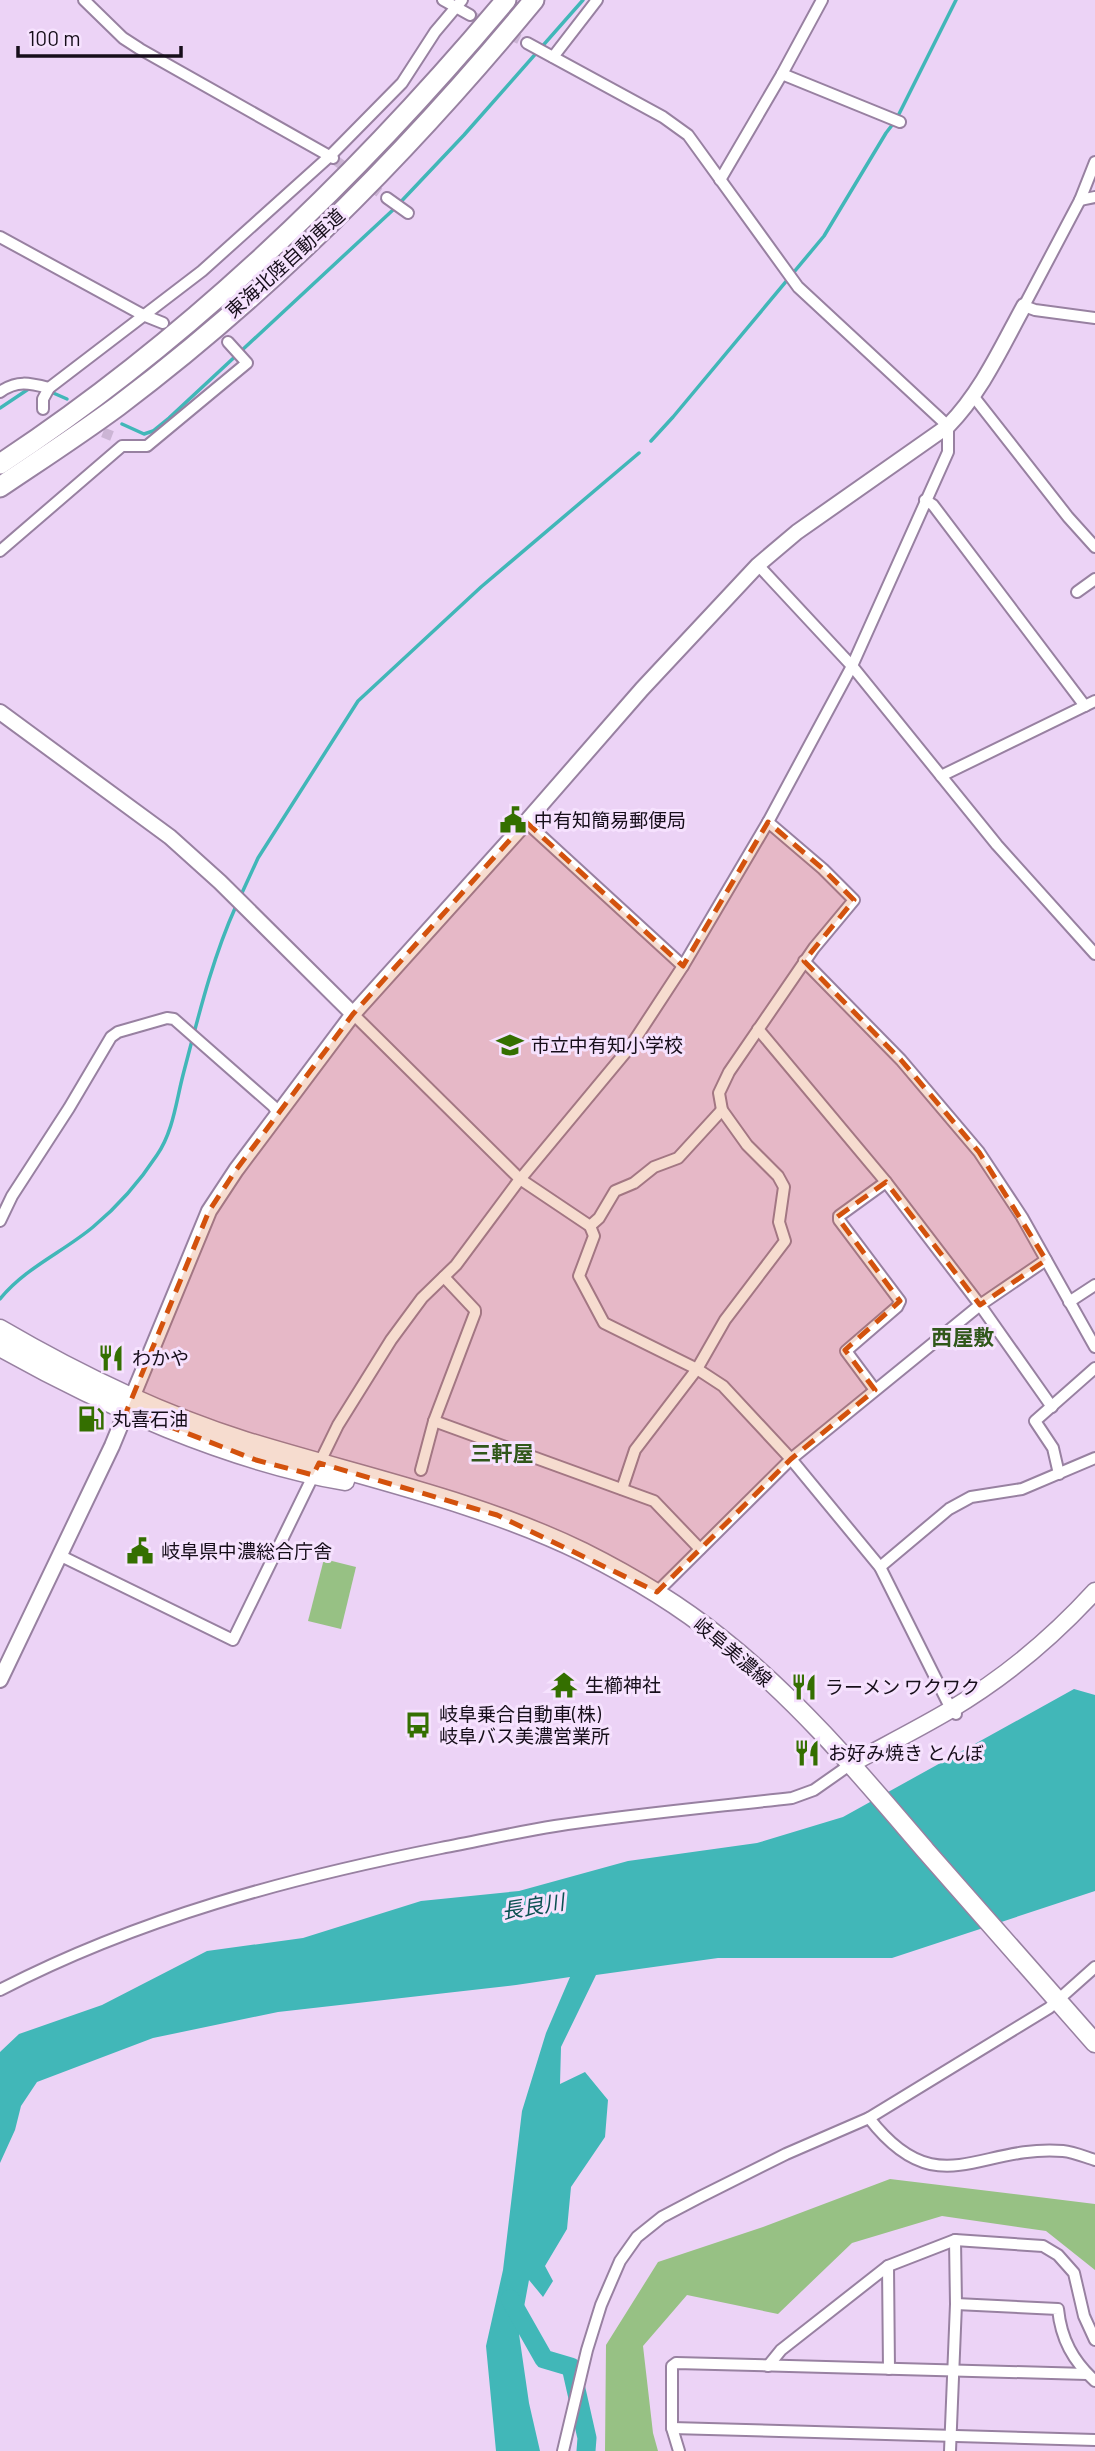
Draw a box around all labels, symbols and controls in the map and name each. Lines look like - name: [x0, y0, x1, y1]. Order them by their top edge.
- scale bar: [18, 14, 180, 58]
- text: 100 m: [28, 25, 81, 50]
- street label: 東海北陸自動車道: [220, 203, 349, 322]
- public building icon: 中有知簡易郵便局: [498, 805, 528, 835]
- place label: 中有知簡易郵便局: [534, 808, 686, 831]
- school or university icon: 市立中有知小学校: [495, 1030, 525, 1060]
- place label: 市立中有知小学校: [531, 1033, 683, 1056]
- district label: 西屋敷: [932, 1324, 995, 1349]
- restaurant icon: わかや: [96, 1343, 126, 1373]
- place label: わかや: [132, 1346, 189, 1369]
- fuel station icon: 丸喜石油: [76, 1404, 106, 1434]
- place label: 丸喜石油: [112, 1407, 188, 1430]
- district label: 三軒屋: [471, 1440, 534, 1465]
- public building icon: 岐阜県中濃総合庁舎: [125, 1536, 155, 1566]
- place label: 岐阜県中濃総合庁舎: [161, 1539, 332, 1562]
- street label: 岐阜美濃線: [690, 1612, 777, 1691]
- temple icon: 生櫛神社: [549, 1670, 579, 1700]
- restaurant icon: ラーメン ワクワク: [789, 1672, 819, 1702]
- place label: 生櫛神社: [585, 1673, 661, 1696]
- place label: ラーメン ワクワク: [825, 1675, 980, 1698]
- place label: 岐阜乗合自動車(株) 岐阜バス美濃営業所: [439, 1702, 610, 1747]
- bus stop icon: 岐阜乗合自動車(株) 岐阜バス美濃営業所: [403, 1710, 433, 1740]
- restaurant icon: お好み焼き とんぼ: [792, 1738, 822, 1768]
- place label: お好み焼き とんぼ: [828, 1741, 984, 1764]
- water label: 長良川: [500, 1888, 568, 1923]

